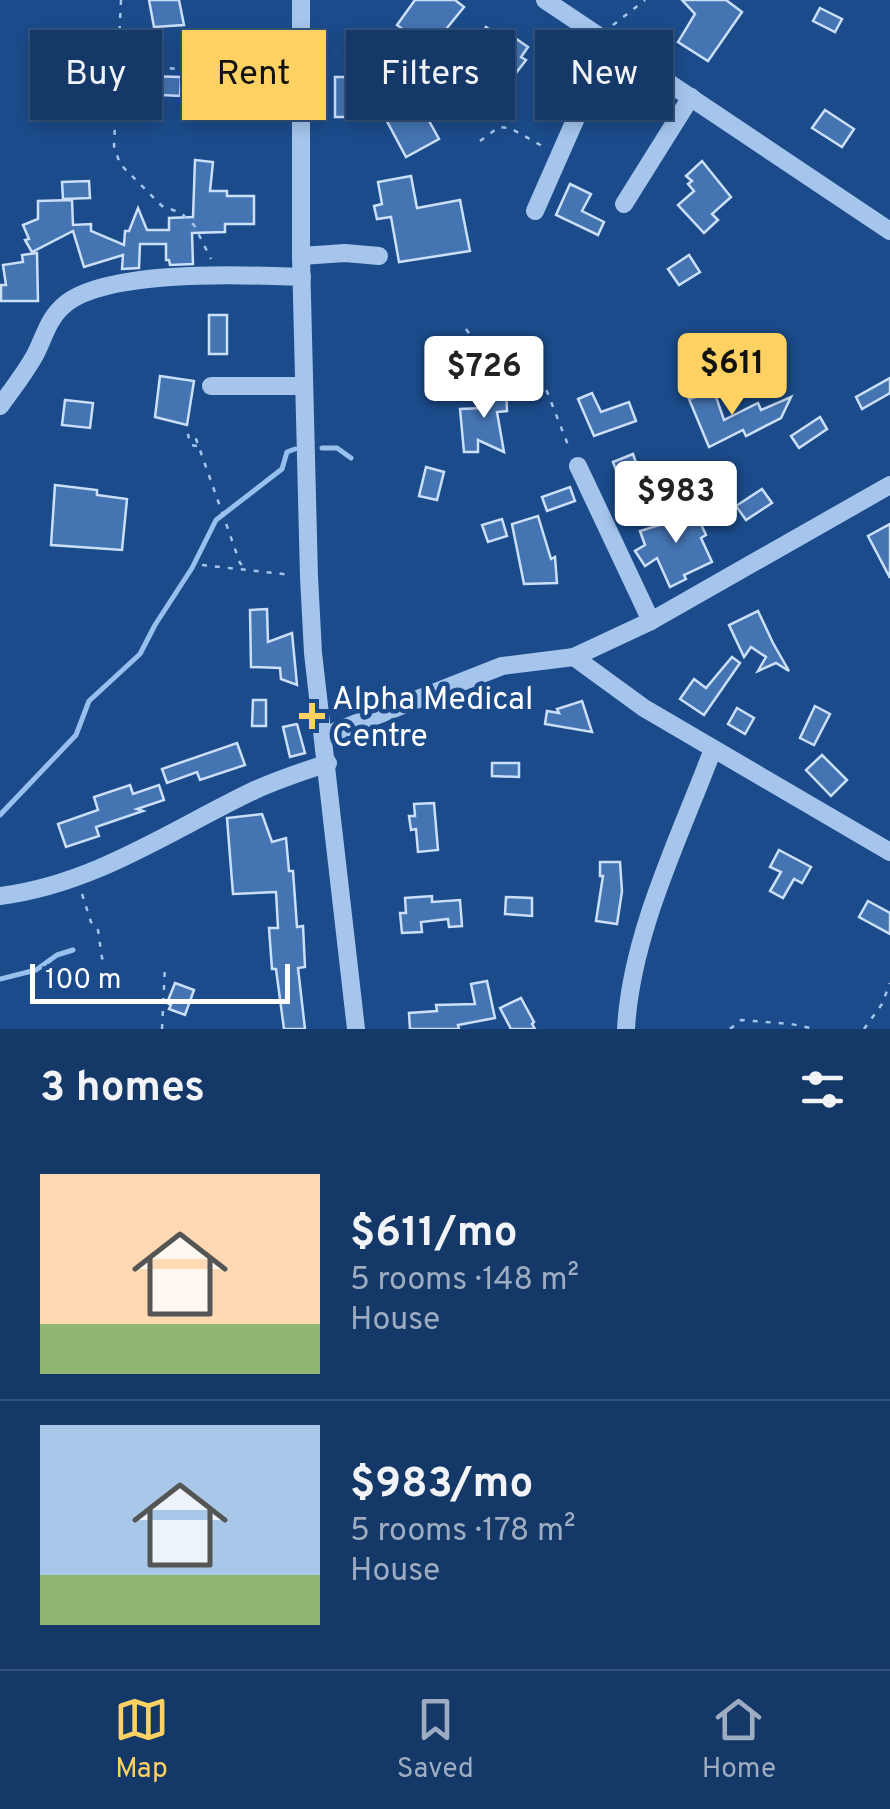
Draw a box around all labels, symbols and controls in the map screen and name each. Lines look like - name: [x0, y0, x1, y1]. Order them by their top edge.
- chip: Buy: [30, 30, 162, 120]
- chip: Rent: [182, 30, 326, 120]
- chip: Filters: [346, 30, 515, 120]
- chip: New: [535, 30, 673, 120]
- pin: $611: [673, 333, 791, 418]
- pin: $726: [425, 336, 543, 421]
- text: $611: [700, 345, 764, 385]
- text: $726: [446, 348, 522, 388]
- pin: $983: [617, 461, 735, 546]
- text: $983: [637, 473, 715, 513]
- place label: Alpha Medical Centre: [332, 681, 533, 758]
- marker: Alpha Medical Centre: [301, 705, 323, 727]
- scale bar: [30, 959, 290, 1004]
- text: 100 m: [45, 963, 121, 999]
- icon: filters: [795, 1062, 850, 1117]
- text: 3 homes: [40, 1063, 205, 1116]
- text: $611/mo: [350, 1208, 518, 1261]
- icon: home: [120, 1214, 240, 1334]
- text: 5 rooms · 148 m²: [350, 1261, 579, 1301]
- text: House: [350, 1301, 440, 1341]
- text: $983/mo: [350, 1459, 533, 1512]
- icon: home: [120, 1465, 240, 1585]
- text: 5 rooms · 178 m²: [350, 1512, 576, 1552]
- text: House: [350, 1552, 440, 1592]
- tab: Map: [114, 1692, 169, 1788]
- tab: Saved: [397, 1692, 474, 1788]
- tab: Home: [702, 1692, 776, 1788]

